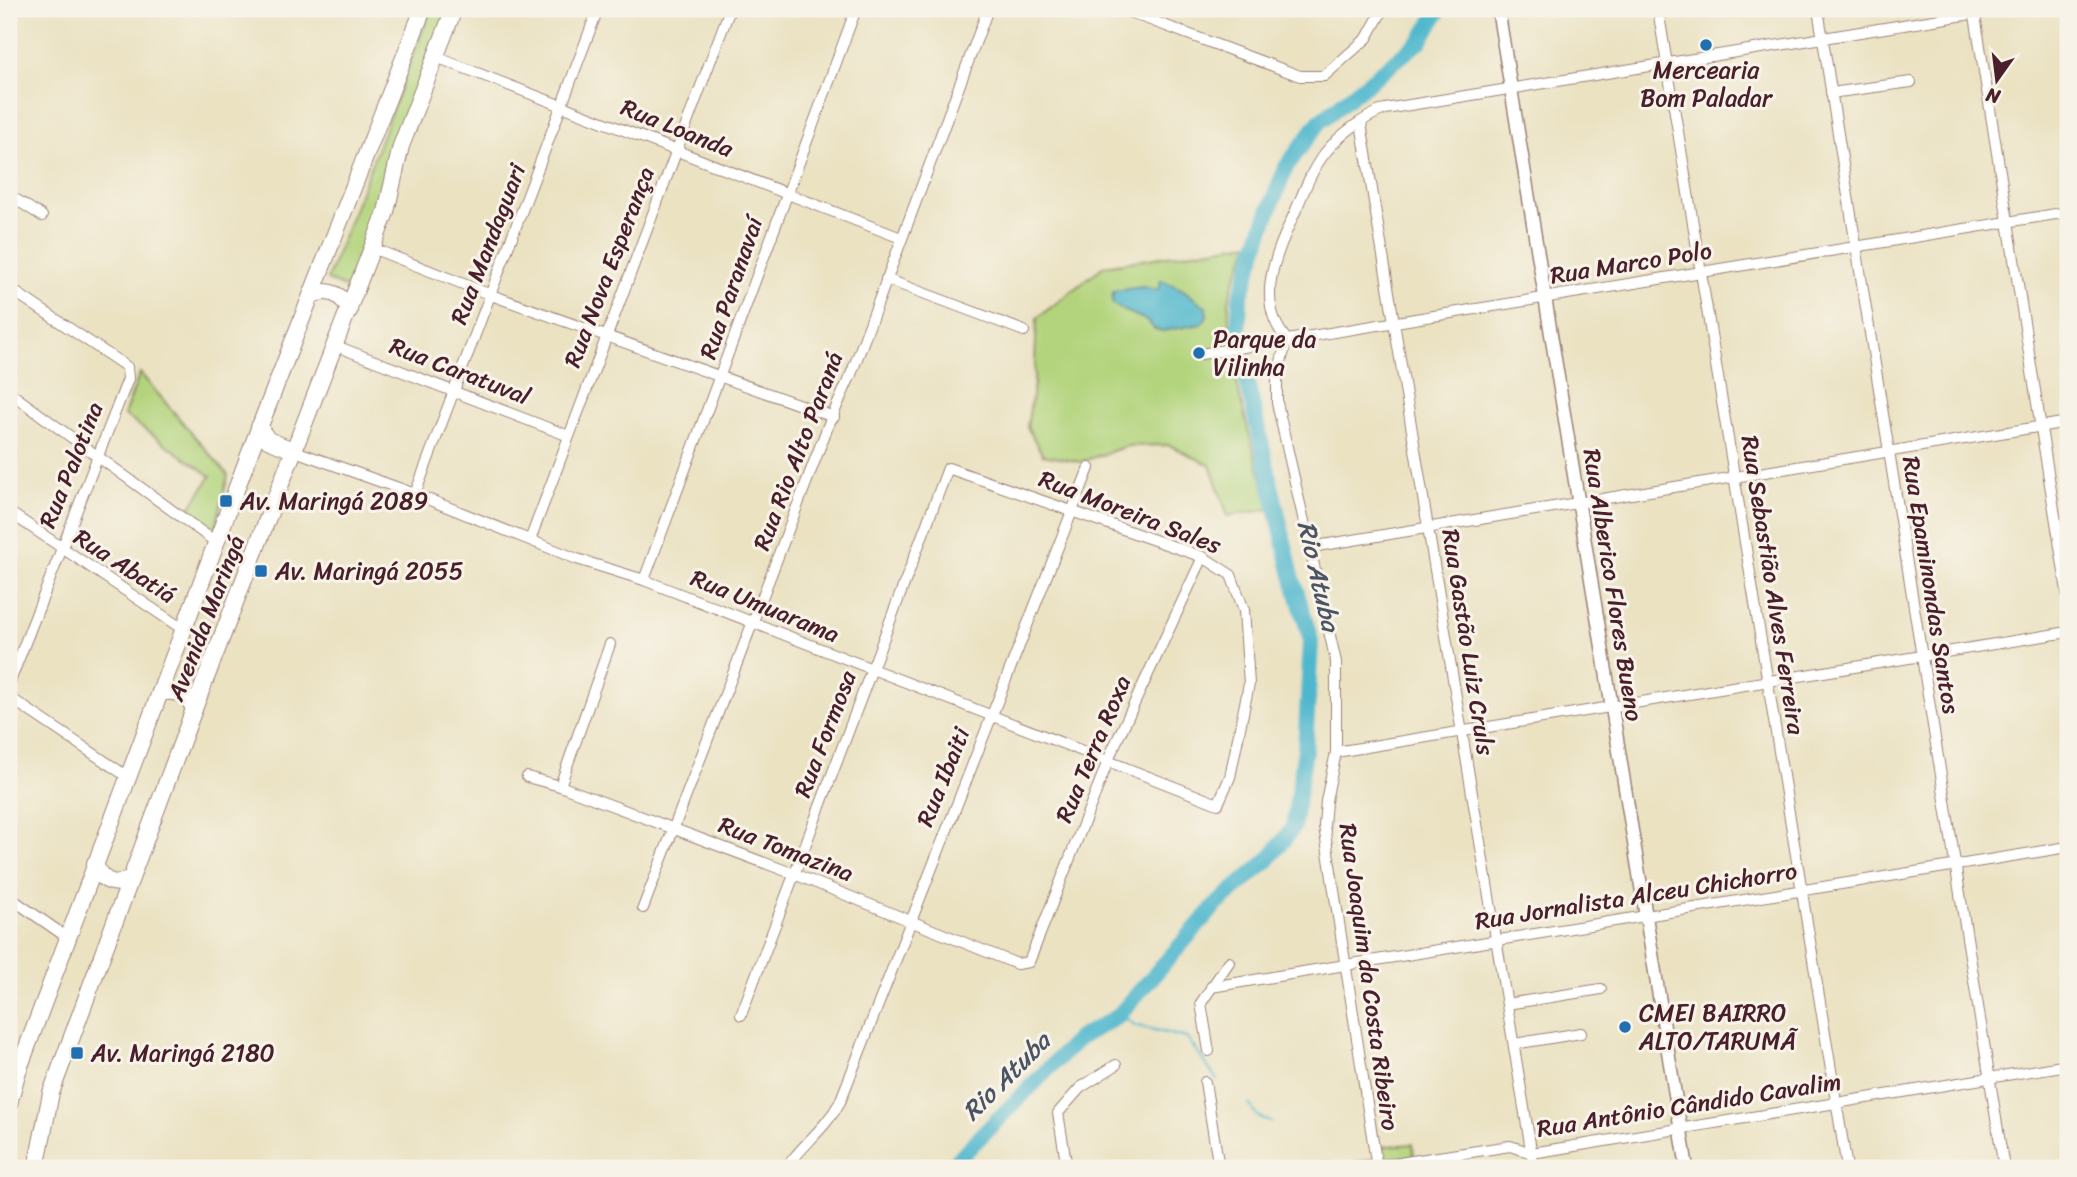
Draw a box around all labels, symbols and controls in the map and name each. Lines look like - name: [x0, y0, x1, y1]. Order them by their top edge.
- marker: Mercearia Bom Paladar: [1698, 37, 1714, 53]
- north arrow: [1962, 46, 2032, 116]
- place label: Mercearia Bom Paladar: [1640, 49, 1774, 119]
- text: N: [1982, 78, 2004, 114]
- street label: Rua Loanda: [614, 86, 741, 170]
- street label: Rua Mandaguari: [438, 156, 538, 331]
- street label: Rua Nova Esperança: [551, 160, 667, 374]
- street label: Rua Paranavaí: [687, 208, 776, 365]
- street label: Rua Marco Polo: [1547, 229, 1715, 297]
- place label: Parque da Vilinha: [1213, 318, 1317, 388]
- street label: Rua Caratuval: [383, 325, 538, 418]
- street label: Rua Rio Alto Paraná: [741, 345, 855, 557]
- marker: Parque da Vilinha: [1191, 345, 1207, 361]
- street label: Rua Palotina: [27, 395, 115, 535]
- street label: Rua Sebastião Alves Ferreira: [1729, 432, 1818, 739]
- street label: Rua Alberico Flores Bueno: [1571, 446, 1655, 724]
- street label: Rua Epaminondas Santos: [1890, 453, 1972, 717]
- street label: Rua Moreira Sales: [1033, 458, 1228, 566]
- place label: Av. Maringá 2089: [239, 480, 428, 522]
- marker: Av. Maringá 2089: [218, 493, 234, 509]
- water label: Rio Atuba: [1284, 516, 1354, 638]
- street label: Rua Abatiá: [65, 517, 185, 615]
- street label: Rua Gastão Luiz Cruls: [1429, 526, 1507, 759]
- street label: Avenida Maringá: [155, 529, 257, 708]
- place label: Av. Maringá 2055: [274, 550, 463, 592]
- street label: Rua Umuarama: [684, 557, 846, 655]
- marker: Av. Maringá 2055: [253, 563, 269, 579]
- street label: Rua Formosa: [782, 663, 869, 804]
- street label: Rua Terra Roxa: [1043, 669, 1143, 829]
- street label: Rua Ibaiti: [904, 720, 982, 833]
- street label: Rua Tomazina: [712, 804, 860, 894]
- street label: Rua Joaquim da Costa Ribeiro: [1327, 821, 1411, 1133]
- street label: Rua Jornalista Alceu Chichorro: [1472, 850, 1800, 942]
- place label: CMEI BAIRRO ALTO/TARUMÃ: [1638, 992, 1798, 1062]
- water label: Rio Atuba: [950, 1019, 1063, 1132]
- marker: CMEI BAIRRO ALTO/TARUMÃ: [1617, 1019, 1633, 1035]
- place label: Av. Maringá 2180: [90, 1032, 275, 1074]
- marker: Av. Maringá 2180: [69, 1045, 85, 1061]
- street label: Rua Antônio Cândido Cavalim: [1534, 1060, 1844, 1150]

